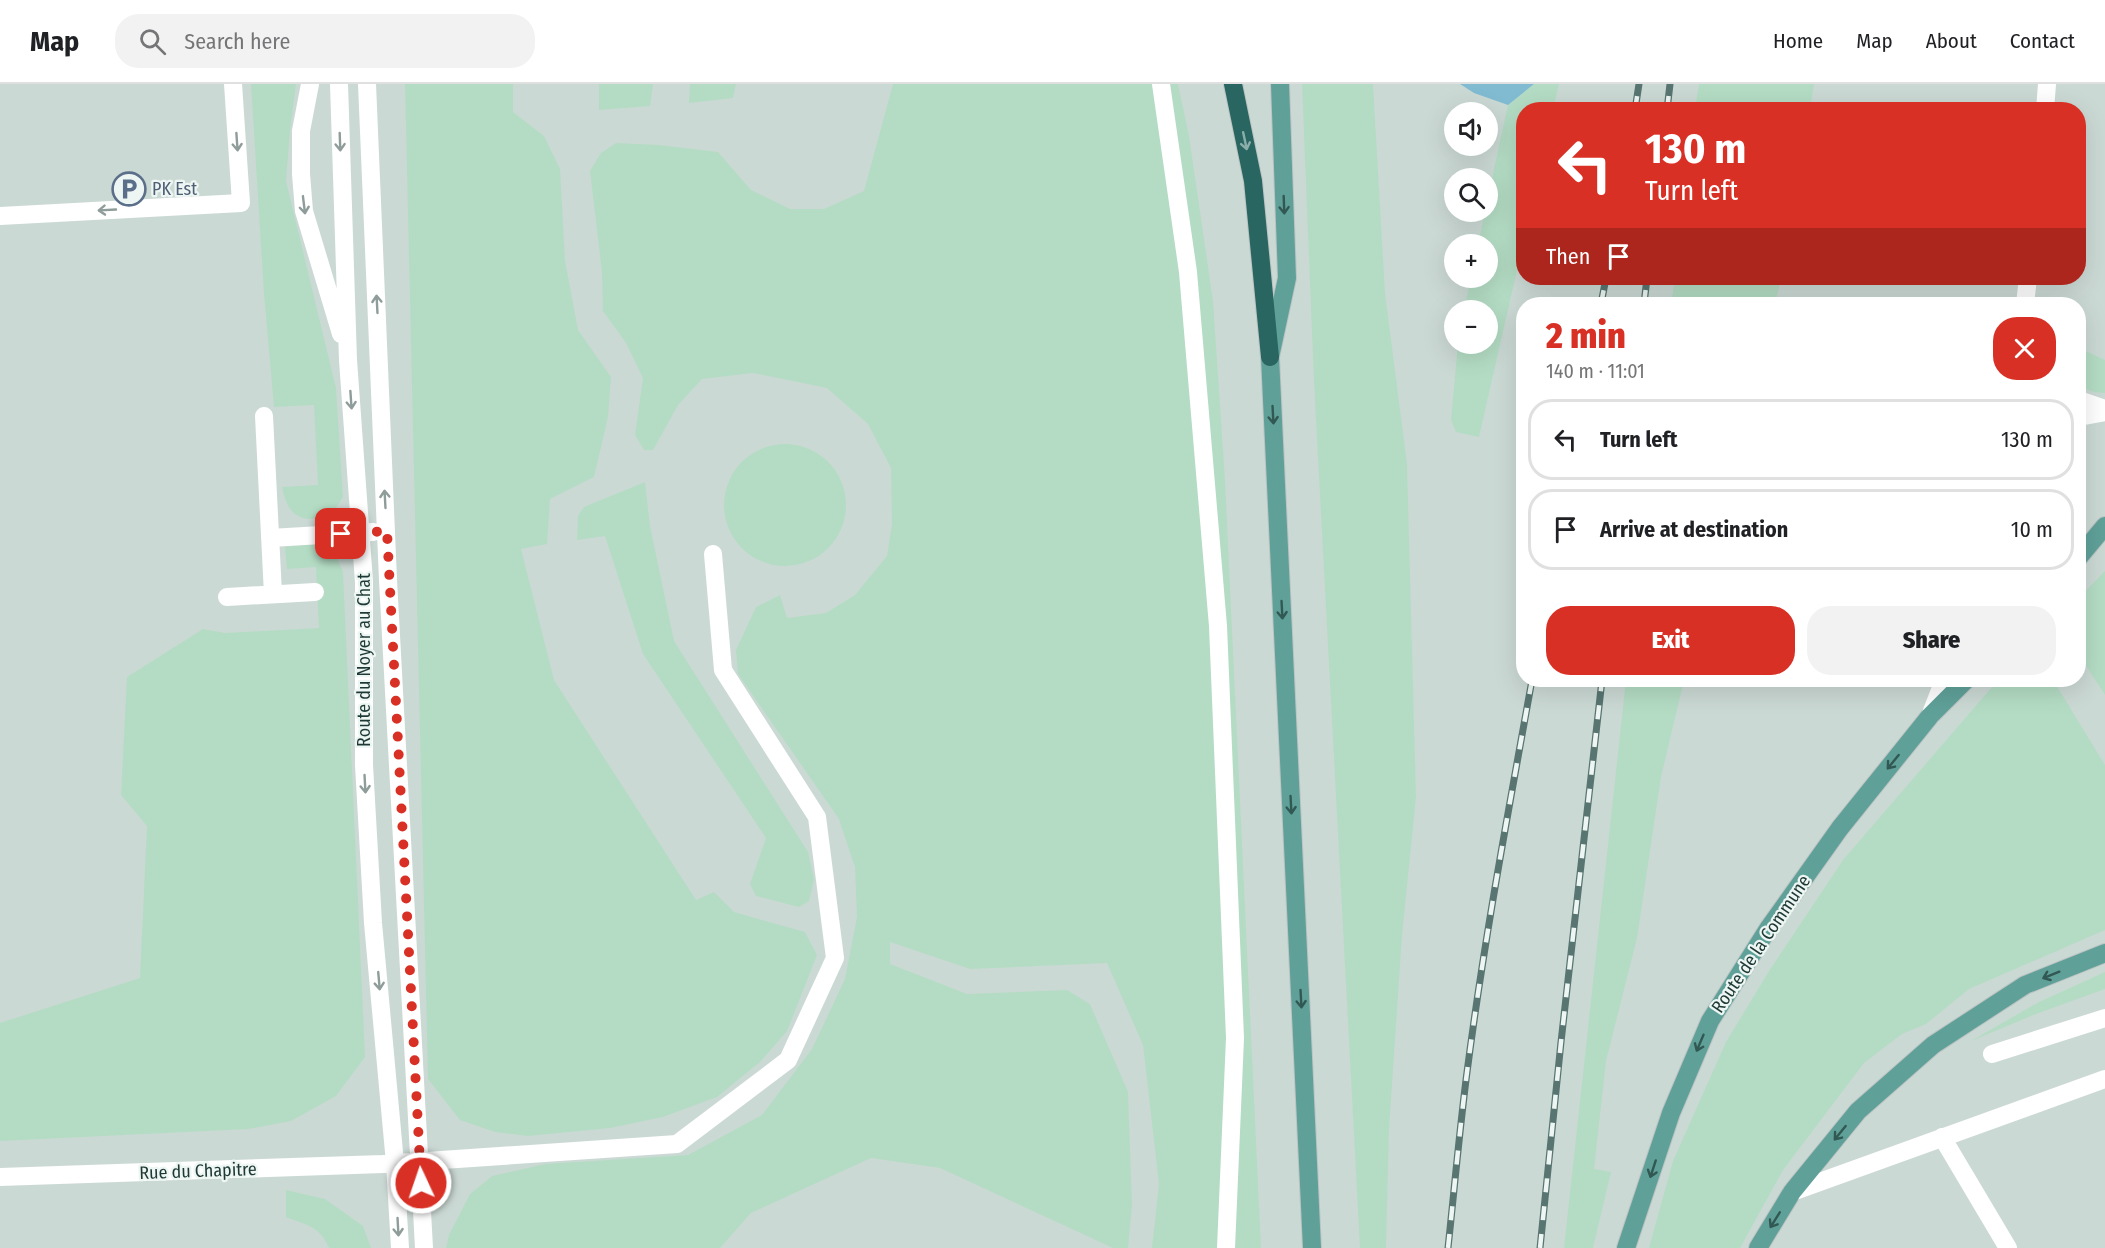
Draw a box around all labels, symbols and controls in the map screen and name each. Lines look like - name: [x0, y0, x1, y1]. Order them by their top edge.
- search box: [115, 14, 535, 68]
- text: Map: [30, 25, 79, 58]
- icon: search: [136, 25, 169, 58]
- text: Search here: [184, 28, 290, 55]
- text: Home: [1773, 28, 1823, 54]
- text: Map: [1856, 28, 1893, 54]
- text: About: [1926, 28, 1977, 54]
- text: Contact: [2010, 28, 2075, 54]
- map controls: [1444, 102, 1498, 354]
- button: sound: [1444, 102, 1498, 156]
- text: 130 m: [1645, 124, 1746, 174]
- icon: left: [1546, 126, 1624, 204]
- one-way arrow: [1240, 131, 1251, 151]
- one-way arrow: [231, 132, 242, 152]
- one-way arrow: [335, 132, 346, 152]
- button: search: [1444, 168, 1498, 222]
- parking icon: PK Est: [111, 171, 147, 207]
- text: Turn left: [1645, 175, 1738, 207]
- place label: PK Est: [152, 178, 197, 200]
- one-way arrow: [299, 194, 310, 214]
- one-way arrow: [1278, 195, 1290, 215]
- one-way arrow: [97, 205, 117, 216]
- button: +: [1444, 234, 1498, 288]
- icon: arrive: [1602, 240, 1635, 273]
- text: Then: [1546, 243, 1590, 270]
- one-way arrow: [371, 295, 382, 315]
- button: −: [1444, 300, 1498, 354]
- text: 2 min: [1546, 314, 1626, 358]
- button: close: [1993, 317, 2056, 380]
- text: 140 m · 11:01: [1546, 359, 1645, 383]
- one-way arrow: [346, 390, 357, 410]
- one-way arrow: [1268, 405, 1279, 425]
- icon: left: [1549, 423, 1582, 456]
- text: Turn left: [1600, 426, 1678, 453]
- text: 130 m: [2001, 426, 2053, 453]
- one-way arrow: [380, 490, 391, 510]
- pin: [315, 508, 366, 559]
- icon: arrive: [1549, 513, 1582, 546]
- text: Arrive at destination: [1600, 516, 1788, 543]
- text: 10 m: [2011, 516, 2053, 543]
- icon: arrive: [324, 517, 357, 550]
- street label: Route du Noyer au Chat: [353, 573, 375, 747]
- one-way arrow: [1277, 599, 1288, 619]
- button: Exit: [1546, 606, 1795, 675]
- button: Share: [1807, 606, 2056, 675]
- one-way arrow: [1887, 754, 1900, 770]
- one-way arrow: [360, 773, 371, 793]
- one-way arrow: [1286, 794, 1297, 814]
- street label: Route de la Commune: [1707, 871, 1815, 1017]
- one-way arrow: [2042, 970, 2061, 981]
- one-way arrow: [374, 971, 385, 991]
- one-way arrow: [1295, 989, 1306, 1009]
- one-way arrow: [1694, 1033, 1705, 1052]
- one-way arrow: [1833, 1125, 1846, 1141]
- position arrow: [389, 1151, 453, 1215]
- street label: Rue du Chapitre: [139, 1158, 257, 1184]
- one-way arrow: [1646, 1159, 1657, 1178]
- one-way arrow: [1768, 1211, 1780, 1228]
- one-way arrow: [393, 1216, 404, 1236]

